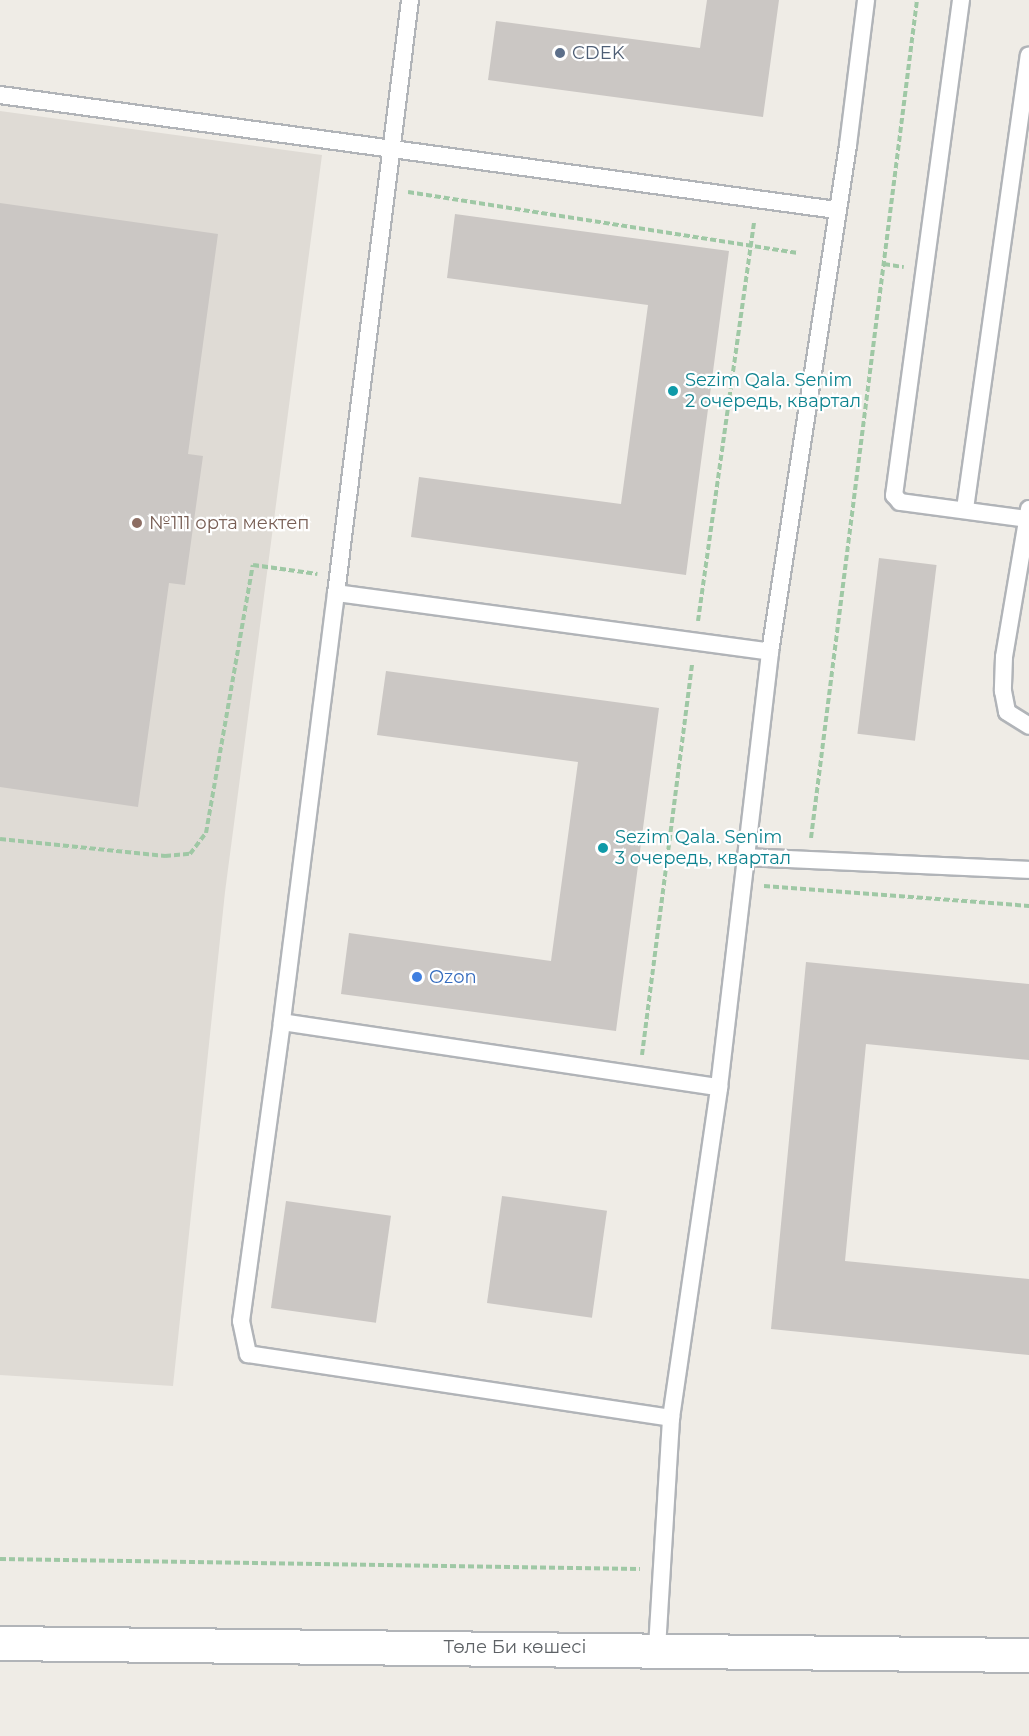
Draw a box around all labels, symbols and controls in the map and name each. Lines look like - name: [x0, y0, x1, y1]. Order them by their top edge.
- place label: CDEK: [572, 42, 624, 64]
- marker: CDEK: [553, 46, 567, 60]
- place label: Sezim Qala. Senim 2 очередь, квартал: [685, 370, 861, 412]
- marker: Sezim Qala. Senim 2 очередь, квартал: [666, 384, 680, 398]
- place label: №111 орта мектеп: [149, 512, 309, 534]
- marker: №111 орта мектеп: [130, 516, 144, 530]
- place label: Sezim Qala. Senim 3 очередь, квартал: [615, 827, 791, 870]
- marker: Sezim Qala. Senim 3 очередь, квартал: [596, 841, 610, 855]
- place label: Ozon: [429, 966, 477, 988]
- marker: Ozon: [410, 970, 424, 984]
- street label: Төле Би көшесі: [444, 1636, 586, 1658]

